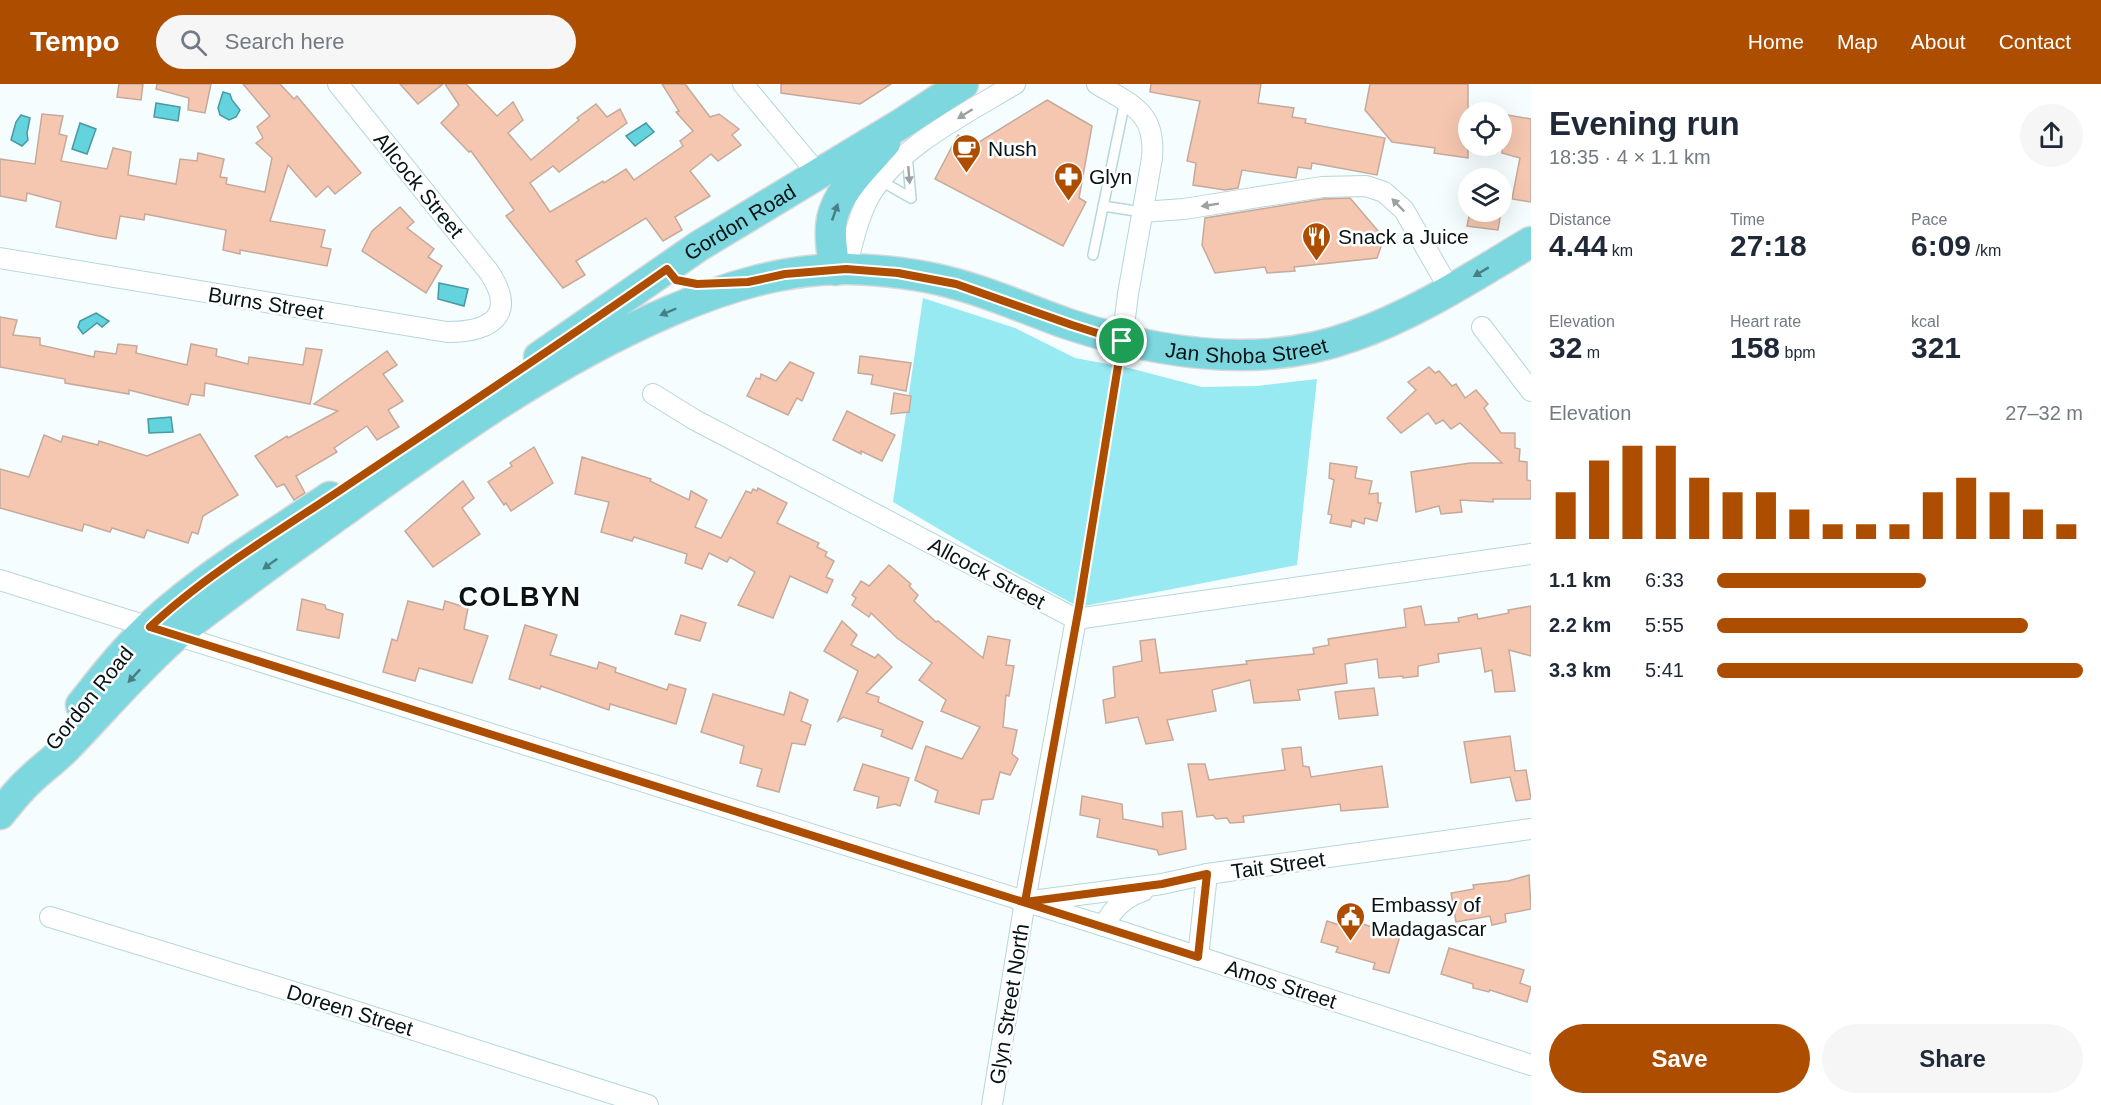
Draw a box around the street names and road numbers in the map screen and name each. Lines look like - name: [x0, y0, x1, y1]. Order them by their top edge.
- street label: Allcock Street: [370, 128, 468, 242]
- street label: Gordon Road: [679, 179, 799, 264]
- street label: Burns Street: [207, 283, 326, 324]
- street label: Jan Shoba Street: [1164, 333, 1330, 367]
- street label: Allcock Street: [925, 533, 1049, 613]
- street label: Gordon Road: [40, 642, 138, 754]
- street label: Tait Street: [1230, 847, 1327, 883]
- street label: Glyn Street North: [985, 922, 1033, 1086]
- street label: Amos Street: [1223, 955, 1340, 1013]
- street label: Doreen Street: [284, 980, 416, 1040]

